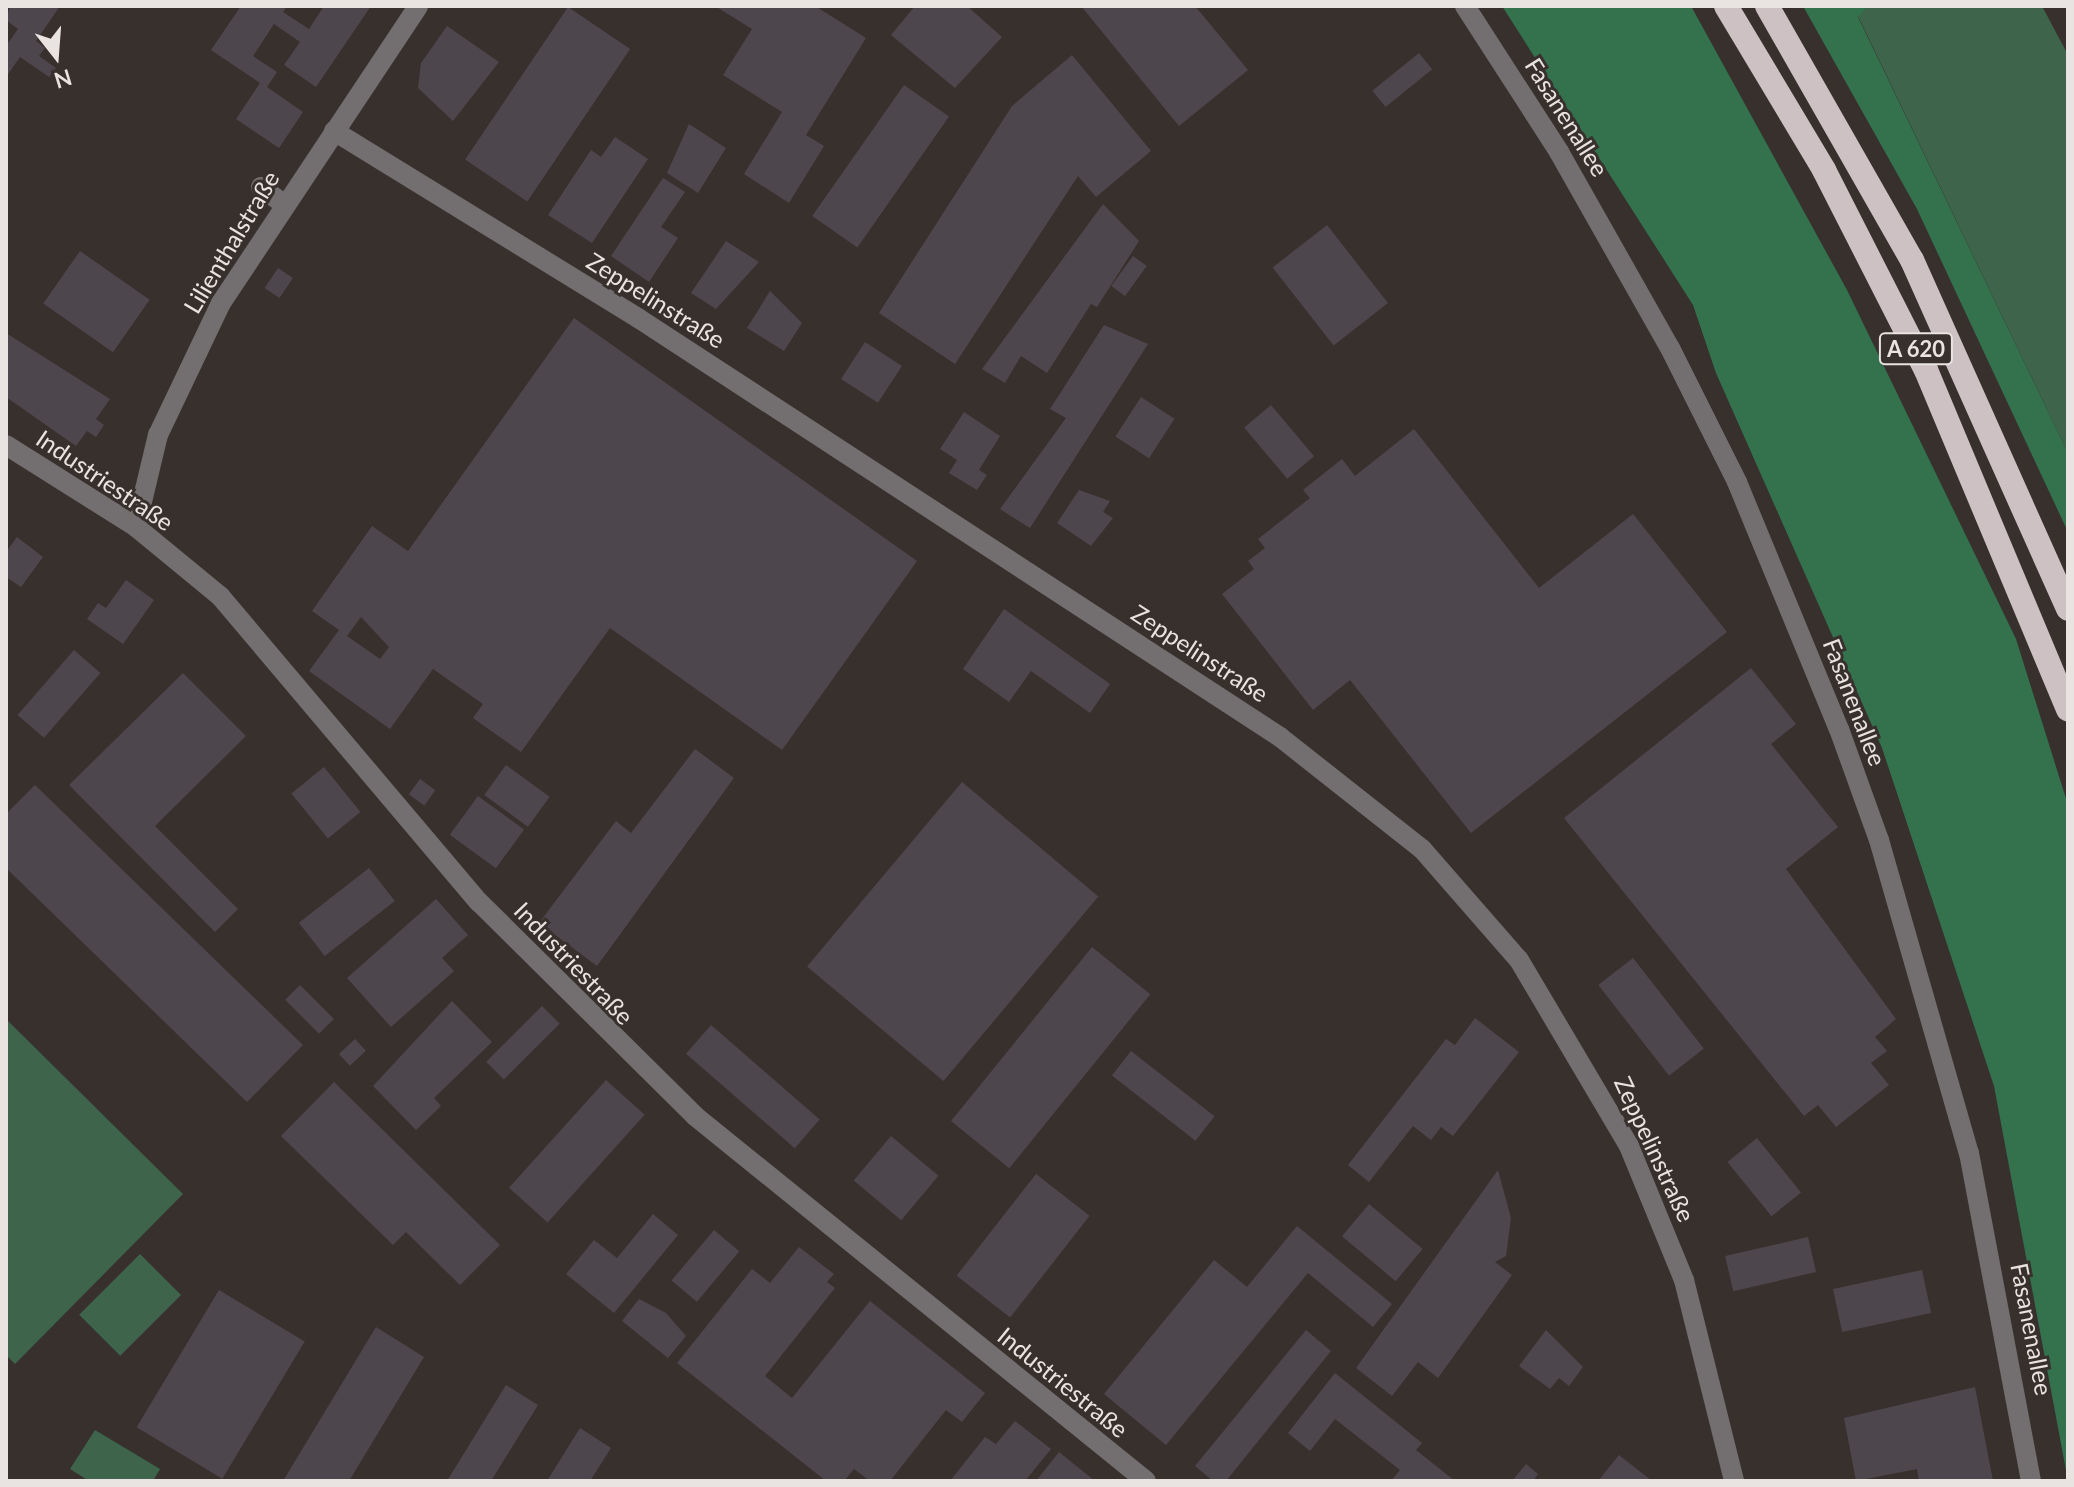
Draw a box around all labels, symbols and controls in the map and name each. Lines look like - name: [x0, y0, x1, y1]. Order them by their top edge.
- north arrow: [16, 16, 96, 96]
- street label: Fasanenallee: [1519, 52, 1615, 182]
- text: N: [51, 64, 75, 95]
- street label: Lilienthalstraße: [177, 166, 285, 318]
- street label: Zeppelinstraße: [582, 246, 730, 354]
- road number: A 620: [1878, 331, 1954, 367]
- street label: Industriestraße: [31, 424, 179, 536]
- street label: Zeppelinstraße: [1126, 598, 1274, 708]
- street label: Fasanenallee: [1818, 634, 1892, 770]
- street label: Industriestraße: [508, 896, 640, 1030]
- street label: Zeppelinstraße: [1609, 1072, 1701, 1226]
- street label: Fasanenallee: [2005, 1260, 2059, 1398]
- street label: Industriestraße: [992, 1321, 1134, 1443]

